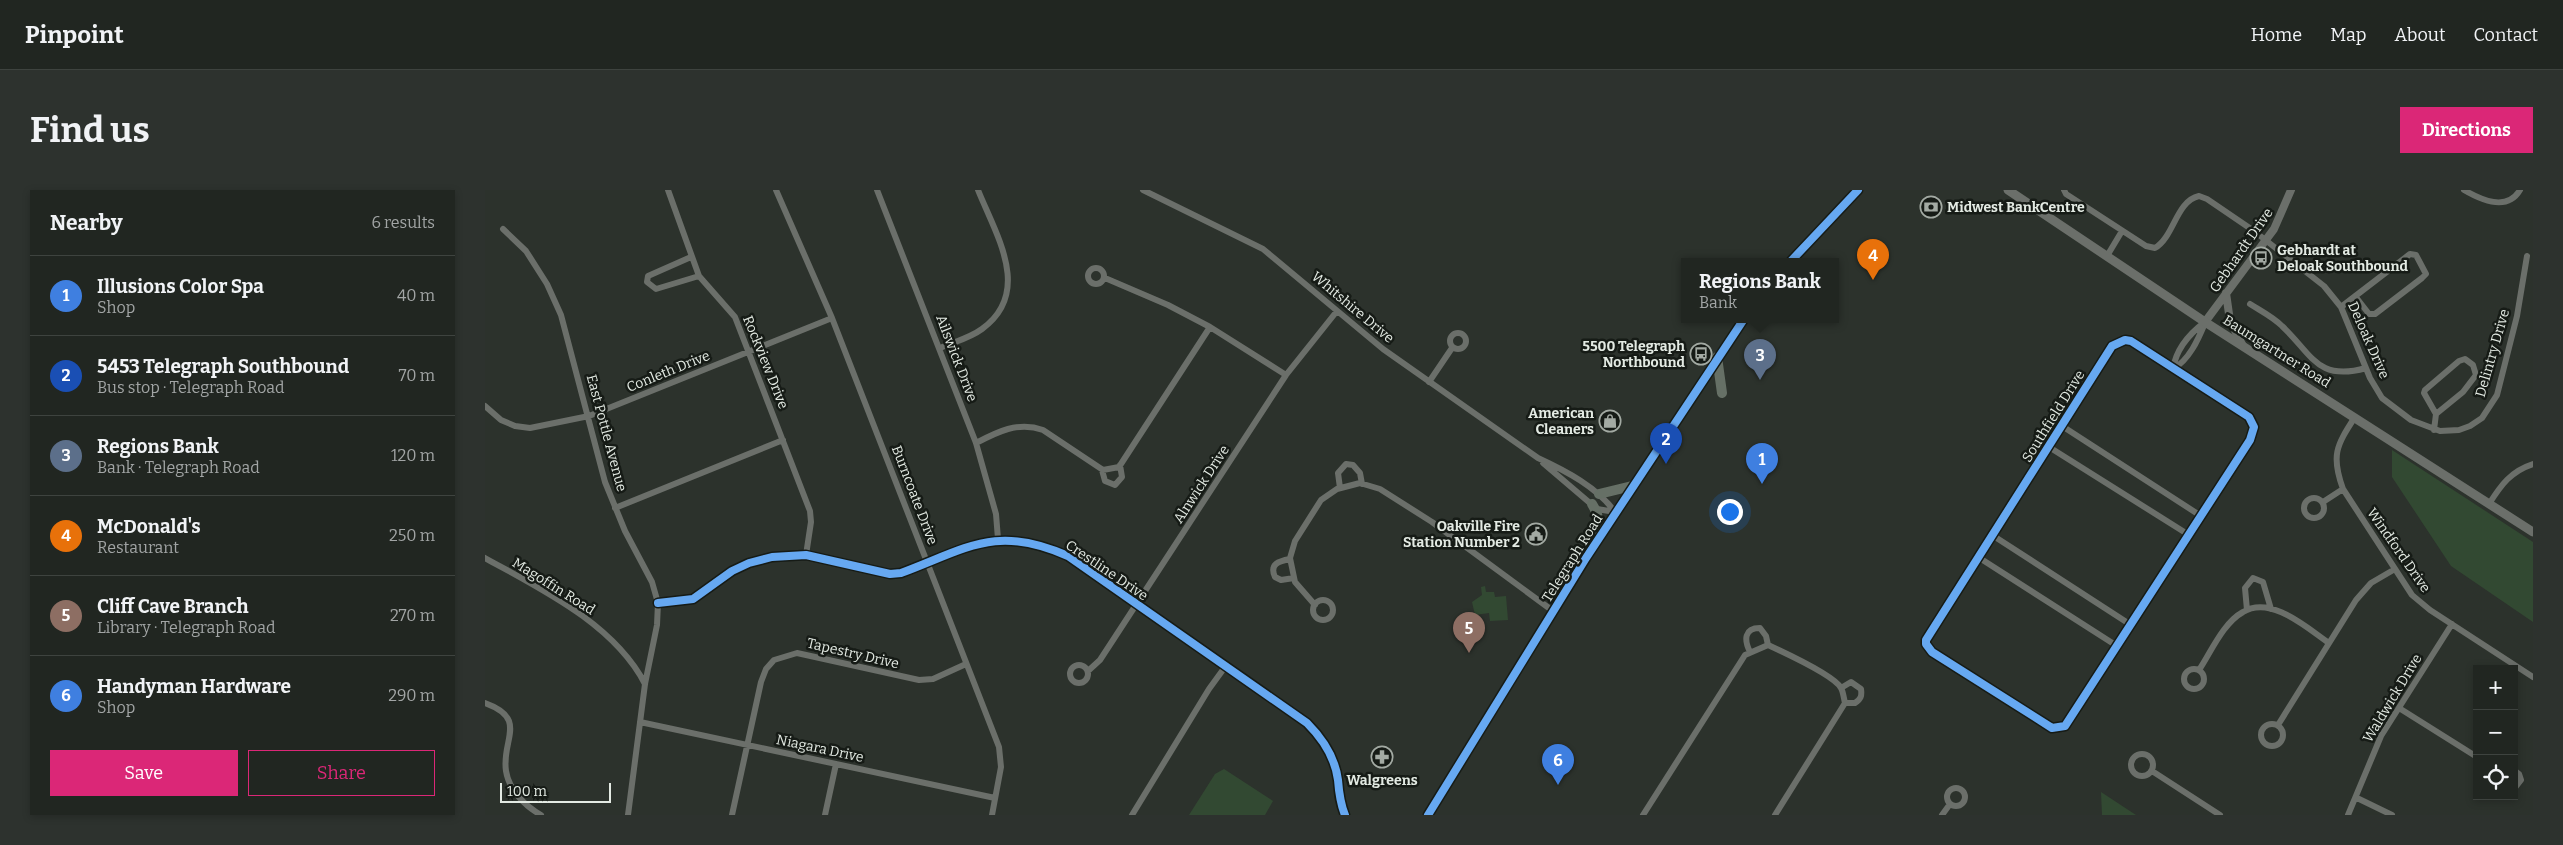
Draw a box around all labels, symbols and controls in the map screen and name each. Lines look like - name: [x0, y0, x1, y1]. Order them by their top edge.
- text: Pinpoint: [25, 21, 124, 49]
- text: Home: [2251, 24, 2302, 46]
- text: Map: [2330, 24, 2366, 46]
- text: About: [2394, 24, 2445, 46]
- text: Contact: [2473, 24, 2538, 46]
- button: Directions: [2400, 107, 2533, 153]
- text: Find us: [30, 109, 150, 151]
- bank icon: Midwest BankCentre: [1919, 195, 1943, 219]
- place label: Midwest BankCentre: [1947, 199, 2085, 216]
- street label: Gebhardt Drive: [2206, 205, 2277, 296]
- text: Nearby: [50, 210, 123, 236]
- text: 6 results: [372, 213, 435, 232]
- pin: 4: [1857, 239, 1889, 280]
- place label: Gebhardt at Deloak Southbound: [2277, 242, 2408, 275]
- bus stop icon: Gebhardt at Deloak Southbound: [2249, 246, 2273, 270]
- popup: [1681, 258, 1839, 323]
- street label: Whitshire Drive: [1308, 268, 1397, 347]
- text: Regions Bank: [1699, 270, 1821, 293]
- text: Illusions Color Spa: [97, 275, 264, 298]
- text: 1: [63, 286, 69, 305]
- text: 40 m: [397, 286, 435, 305]
- text: Bank: [1699, 293, 1737, 312]
- text: Shop: [97, 298, 135, 317]
- street label: Deloak Drive: [2344, 299, 2393, 381]
- street label: Delintry Drive: [2472, 307, 2513, 399]
- street label: Ailswick Drive: [932, 312, 981, 404]
- street label: Baumgartner Road: [2220, 312, 2334, 391]
- street label: Rockview Drive: [739, 313, 792, 411]
- place label: 5500 Telegraph Northbound: [1582, 338, 1686, 371]
- pin: 3: [1744, 339, 1776, 380]
- bus stop icon: 5500 Telegraph Northbound: [1689, 342, 1713, 366]
- street label: Conleth Drive: [624, 347, 712, 396]
- text: 5453 Telegraph Southbound: [97, 355, 349, 378]
- text: 2: [61, 366, 71, 385]
- text: 70 m: [399, 366, 435, 385]
- street label: Southfield Drive: [2018, 367, 2088, 465]
- street label: East Pottle Avenue: [583, 373, 630, 494]
- text: Bus stop · Telegraph Road: [97, 378, 285, 397]
- place label: American Cleaners: [1528, 405, 1594, 438]
- shop icon: American Cleaners: [1598, 409, 1622, 433]
- pin: 2: [1650, 423, 1682, 464]
- text: Regions Bank: [97, 435, 219, 458]
- street label: Alnwick Drive: [1170, 442, 1233, 527]
- street label: Burncoate Drive: [888, 443, 941, 547]
- pin: 1: [1746, 443, 1778, 484]
- text: 3: [61, 446, 71, 465]
- text: 120 m: [391, 446, 435, 465]
- text: Bank · Telegraph Road: [97, 458, 260, 477]
- your location: [1717, 499, 1743, 525]
- street label: Windford Drive: [2363, 505, 2434, 596]
- street label: Telegraph Road: [1539, 511, 1606, 605]
- text: McDonald's: [97, 515, 201, 538]
- place label: Oakville Fire Station Number 2: [1403, 518, 1520, 551]
- public building icon: Oakville Fire Station Number 2: [1524, 522, 1548, 546]
- text: 4: [61, 526, 71, 545]
- text: 250 m: [389, 526, 435, 545]
- street label: Crestline Drive: [1062, 537, 1151, 604]
- text: Restaurant: [97, 538, 179, 557]
- street label: Magoffin Road: [509, 554, 598, 619]
- text: Cliff Cave Branch: [97, 595, 248, 618]
- text: 5: [62, 606, 70, 625]
- text: 270 m: [390, 606, 435, 625]
- pin: 5: [1453, 612, 1485, 653]
- text: Library · Telegraph Road: [97, 618, 276, 637]
- street label: Tapestry Drive: [805, 635, 901, 672]
- street label: Waldwick Drive: [2359, 651, 2426, 746]
- map controls: [2473, 665, 2518, 800]
- button: +: [2473, 665, 2518, 710]
- text: Handyman Hardware: [97, 675, 291, 698]
- text: 6: [61, 686, 71, 705]
- text: 290 m: [388, 686, 435, 705]
- text: Shop: [97, 698, 135, 717]
- button: −: [2473, 710, 2518, 755]
- street label: Niagara Drive: [775, 731, 865, 766]
- pin: 6: [1542, 744, 1574, 785]
- pharmacy icon: Walgreens: [1370, 745, 1394, 769]
- button: Save: [50, 750, 238, 796]
- button: Share: [248, 750, 435, 796]
- button: locate: [2473, 755, 2518, 800]
- place label: Walgreens: [1346, 772, 1418, 789]
- scale bar: [500, 780, 611, 803]
- text: 100 m: [507, 783, 547, 800]

